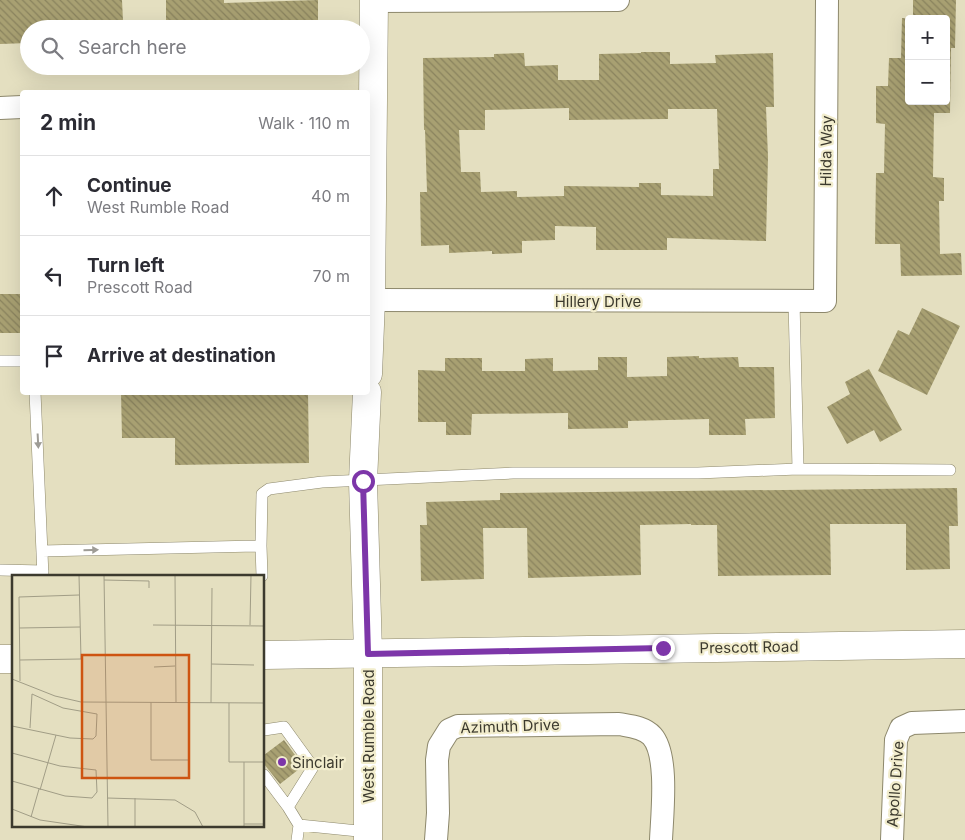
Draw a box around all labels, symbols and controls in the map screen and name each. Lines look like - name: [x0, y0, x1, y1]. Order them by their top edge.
- map controls: [905, 15, 950, 105]
- button: +: [905, 15, 950, 60]
- search box: [20, 20, 370, 75]
- icon: search: [38, 34, 66, 62]
- text: Search here: [78, 36, 187, 59]
- button: −: [905, 60, 950, 105]
- text: 2 min: [40, 110, 96, 135]
- text: Walk · 110 m: [258, 113, 350, 133]
- street label: Hilda Way: [816, 115, 836, 187]
- text: Continue: [87, 174, 172, 197]
- icon: ahead: [40, 182, 68, 210]
- text: 40 m: [311, 186, 350, 206]
- text: West Rumble Road: [87, 197, 229, 217]
- text: Turn left: [87, 254, 165, 277]
- icon: left: [40, 262, 68, 290]
- text: 70 m: [313, 266, 350, 286]
- text: Prescott Road: [87, 277, 193, 297]
- street label: Hillery Drive: [555, 292, 641, 311]
- icon: arrive: [40, 342, 68, 370]
- text: Arrive at destination: [87, 344, 276, 367]
- one-way arrow: [34, 433, 42, 449]
- route start: [352, 470, 375, 493]
- one-way arrow: [83, 545, 99, 553]
- inset map: [12, 575, 265, 828]
- route end: [652, 637, 675, 660]
- street label: Prescott Road: [699, 637, 799, 657]
- street label: West Rumble Road: [359, 669, 378, 803]
- street label: Azimuth Drive: [460, 715, 560, 737]
- street label: Apollo Drive: [883, 740, 907, 828]
- place label: Sinclair: [292, 753, 344, 772]
- marker: Sinclair: [276, 756, 288, 768]

